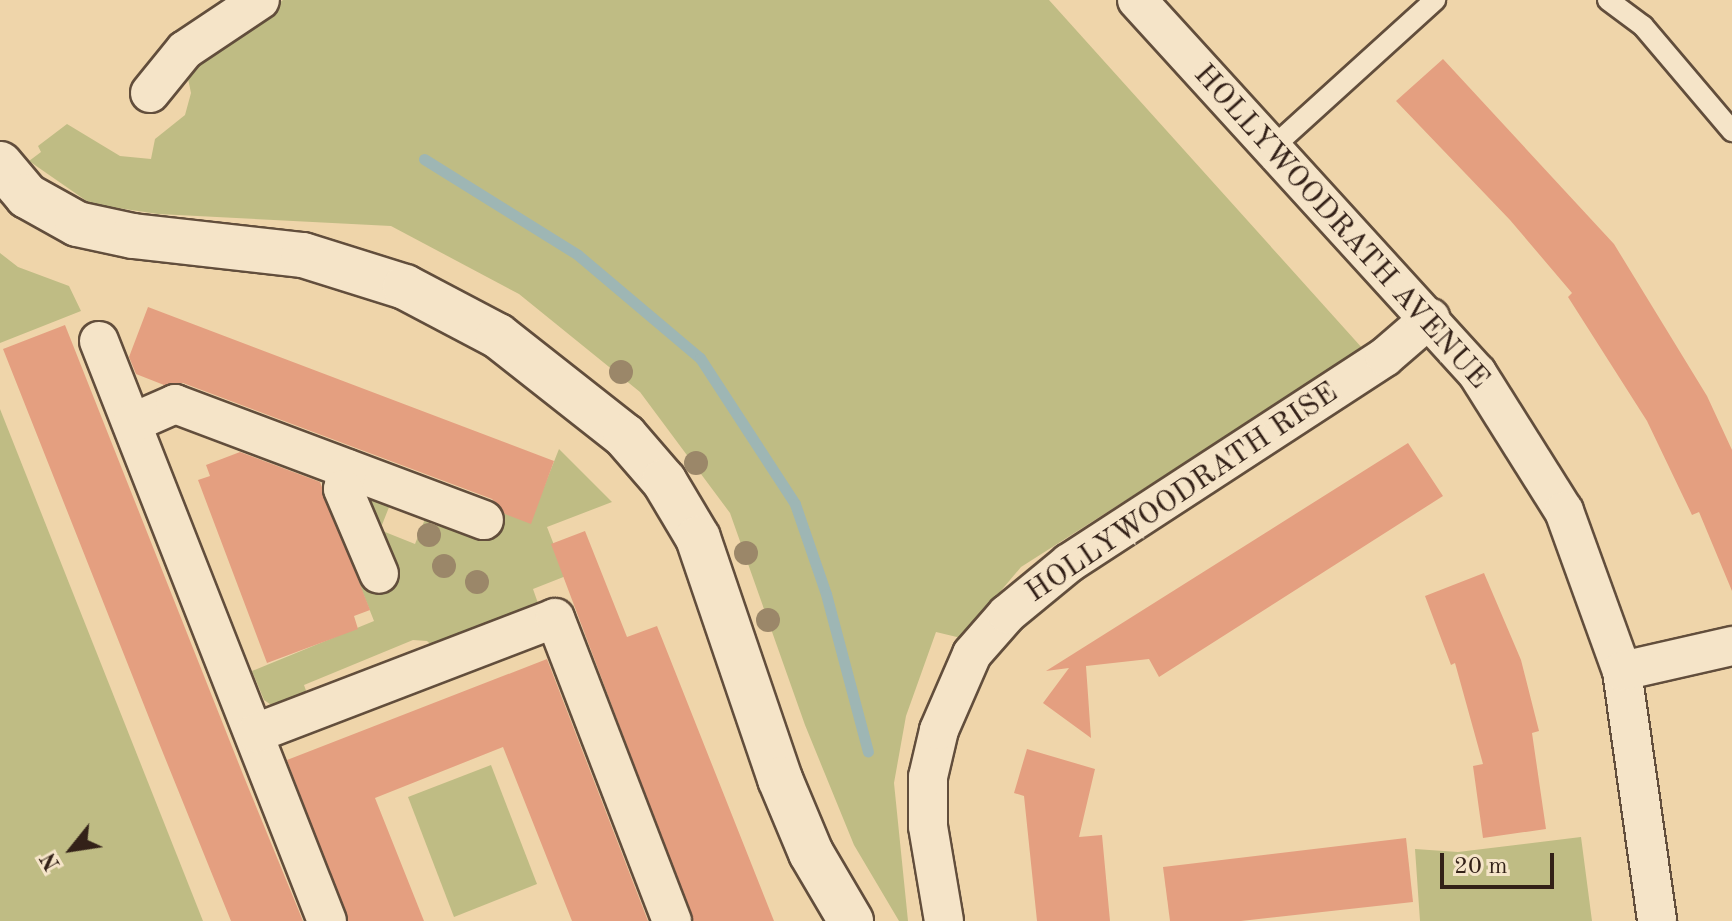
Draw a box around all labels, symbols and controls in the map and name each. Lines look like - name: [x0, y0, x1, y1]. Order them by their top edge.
- street label: HOLLYWOODRATH AVENUE: [1186, 57, 1496, 397]
- street label: HOLLYWOODRATH RISE: [1019, 375, 1345, 611]
- north arrow: [32, 809, 112, 889]
- scale bar: [1444, 837, 1558, 887]
- text: N: [37, 848, 65, 874]
- text: 20 m: [1454, 855, 1508, 879]

